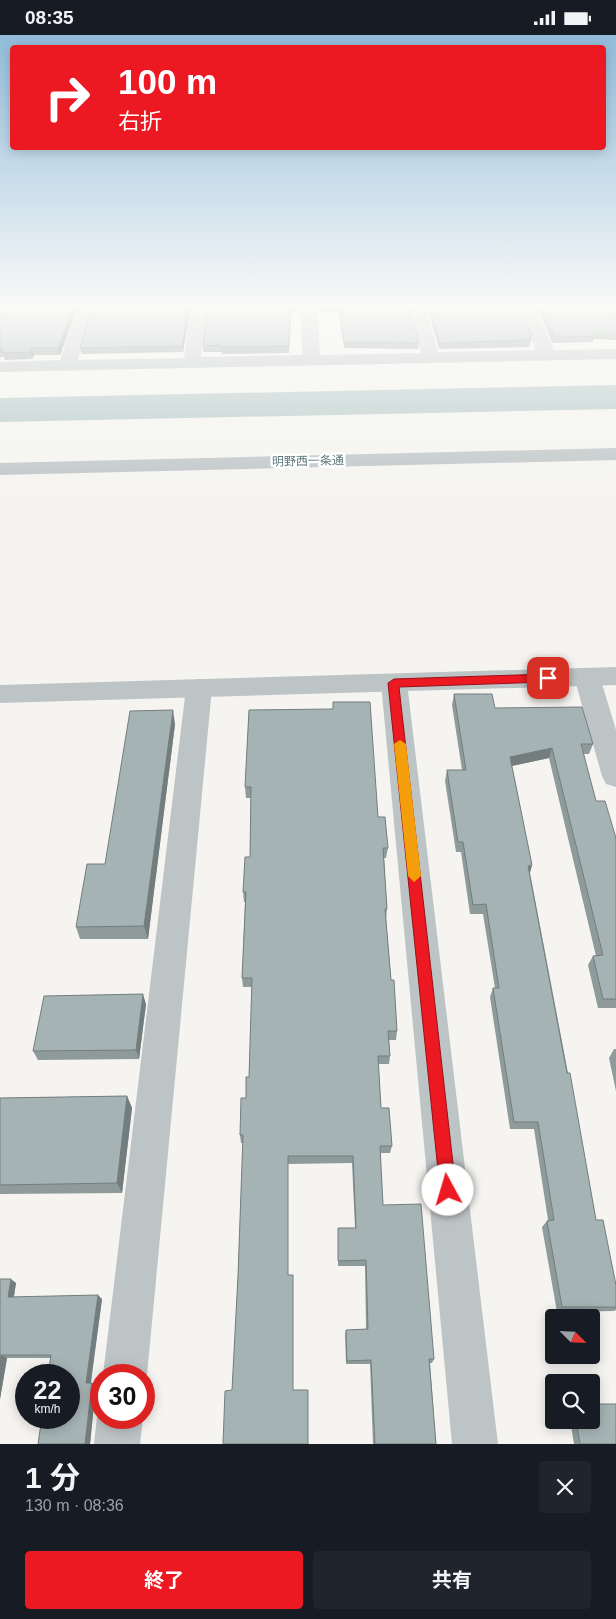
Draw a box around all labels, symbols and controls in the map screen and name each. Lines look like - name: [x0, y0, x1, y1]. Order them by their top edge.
- text: 08:35: [25, 7, 74, 28]
- text: 100 m: [118, 62, 217, 101]
- icon: right: [35, 65, 100, 130]
- text: 右折: [118, 109, 162, 134]
- street label: 明野西一条通: [272, 453, 344, 469]
- pin: [527, 657, 569, 699]
- icon: arrive: [534, 664, 562, 692]
- position arrow: [421, 1163, 473, 1215]
- north arrow: [545, 1309, 600, 1364]
- map controls: [545, 1309, 600, 1429]
- speed limit sign: 30: [90, 1364, 155, 1429]
- button: search: [545, 1374, 600, 1429]
- text: 22: [34, 1376, 61, 1404]
- text: km/h: [34, 1402, 61, 1416]
- text: 1 分: [25, 1461, 80, 1494]
- button: close: [539, 1461, 591, 1513]
- text: 130 m · 08:36: [25, 1497, 124, 1514]
- button: 終了: [25, 1551, 303, 1609]
- button: 共有: [313, 1551, 591, 1609]

